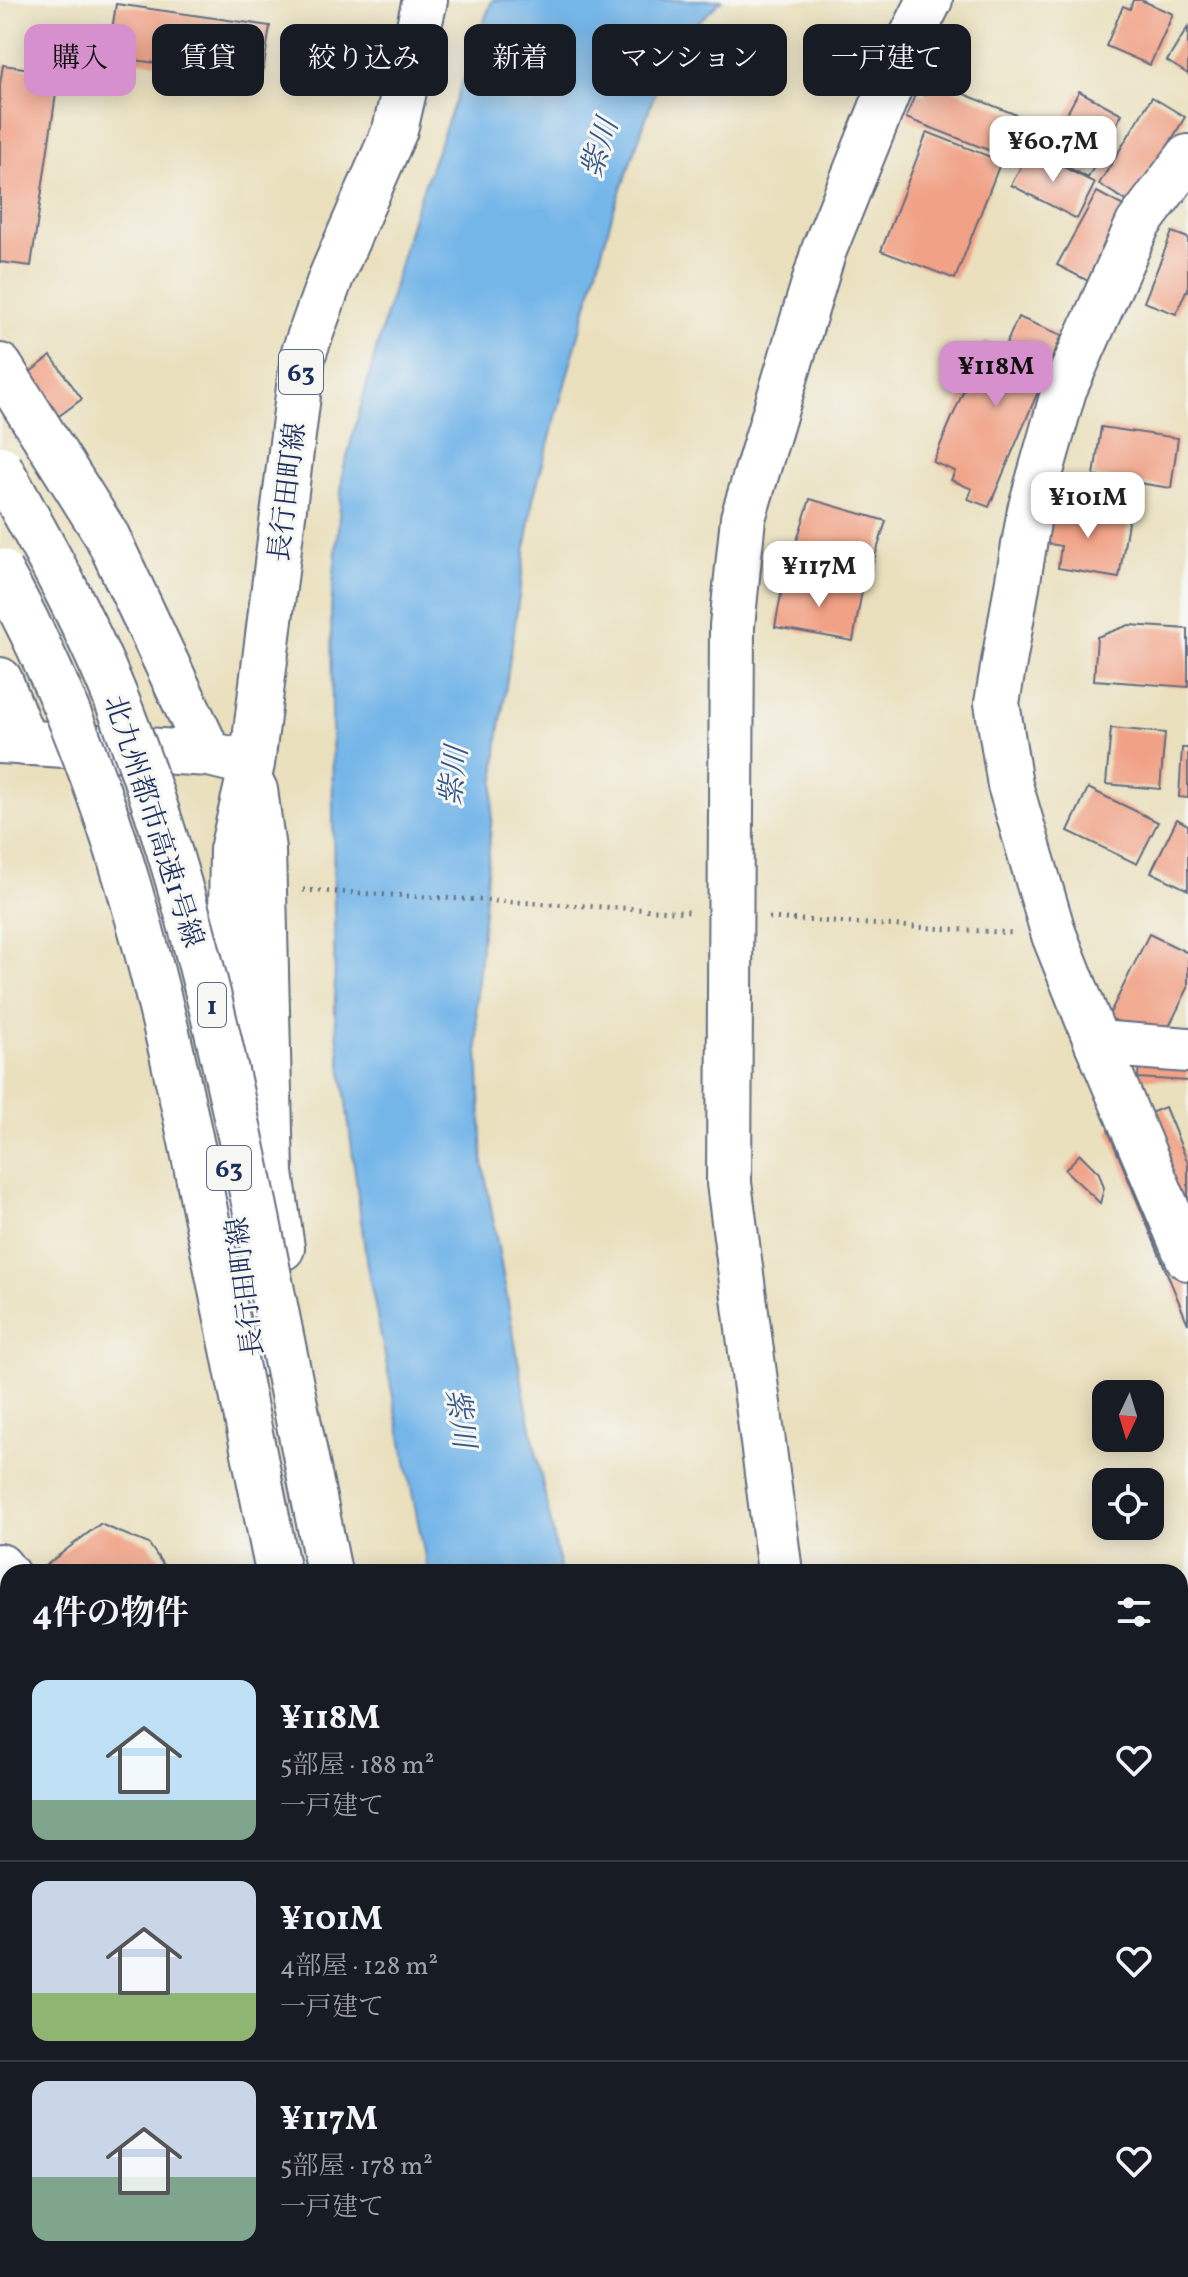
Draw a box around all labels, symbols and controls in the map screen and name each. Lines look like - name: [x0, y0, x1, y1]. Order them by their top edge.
- chip: 購入: [24, 24, 136, 96]
- chip: 賃貸: [152, 24, 264, 96]
- chip: 絞り込み: [280, 24, 448, 96]
- chip: 新着: [464, 24, 576, 96]
- chip: マンション: [592, 24, 787, 96]
- chip: 一戸建て: [803, 24, 971, 96]
- water label: 紫川: [572, 111, 631, 184]
- pin: ¥60.7M: [988, 116, 1118, 184]
- text: ¥60.7M: [1008, 124, 1098, 160]
- pin: ¥118M: [940, 341, 1052, 409]
- text: ¥118M: [958, 349, 1034, 385]
- road number: 63: [279, 350, 323, 394]
- street label: 長行田町線: [261, 420, 316, 564]
- pin: ¥101M: [1032, 472, 1144, 540]
- text: ¥101M: [1049, 480, 1127, 516]
- pin: ¥117M: [763, 541, 875, 609]
- text: ¥117M: [782, 549, 856, 585]
- street label: 北九州都市高速1号線: [93, 691, 212, 953]
- water label: 紫川: [430, 741, 480, 809]
- road number: 1: [198, 983, 226, 1027]
- road number: 63: [207, 1146, 251, 1190]
- street label: 長行田町線: [219, 1215, 274, 1359]
- north arrow: [1092, 1380, 1164, 1452]
- map controls: [1092, 1380, 1164, 1540]
- water label: 紫川: [434, 1386, 484, 1454]
- button: locate: [1092, 1468, 1164, 1540]
- icon: filters: [1112, 1590, 1156, 1634]
- text: 4件の物件: [32, 1592, 189, 1639]
- text: ¥118M: [280, 1696, 380, 1743]
- icon: home: [96, 1712, 192, 1808]
- icon: heart: [1112, 1738, 1156, 1782]
- text: 5部屋 · 188 m²: [280, 1748, 434, 1784]
- text: 一戸建て: [280, 1789, 384, 1825]
- text: ¥101M: [280, 1897, 383, 1944]
- icon: home: [96, 1913, 192, 2009]
- icon: heart: [1112, 1939, 1156, 1983]
- text: 4部屋 · 128 m²: [280, 1949, 438, 1985]
- text: 一戸建て: [280, 1990, 384, 2026]
- text: ¥117M: [280, 2097, 378, 2144]
- icon: home: [96, 2113, 192, 2209]
- icon: heart: [1112, 2139, 1156, 2183]
- text: 5部屋 · 178 m²: [280, 2149, 433, 2185]
- text: 一戸建て: [280, 2190, 384, 2226]

